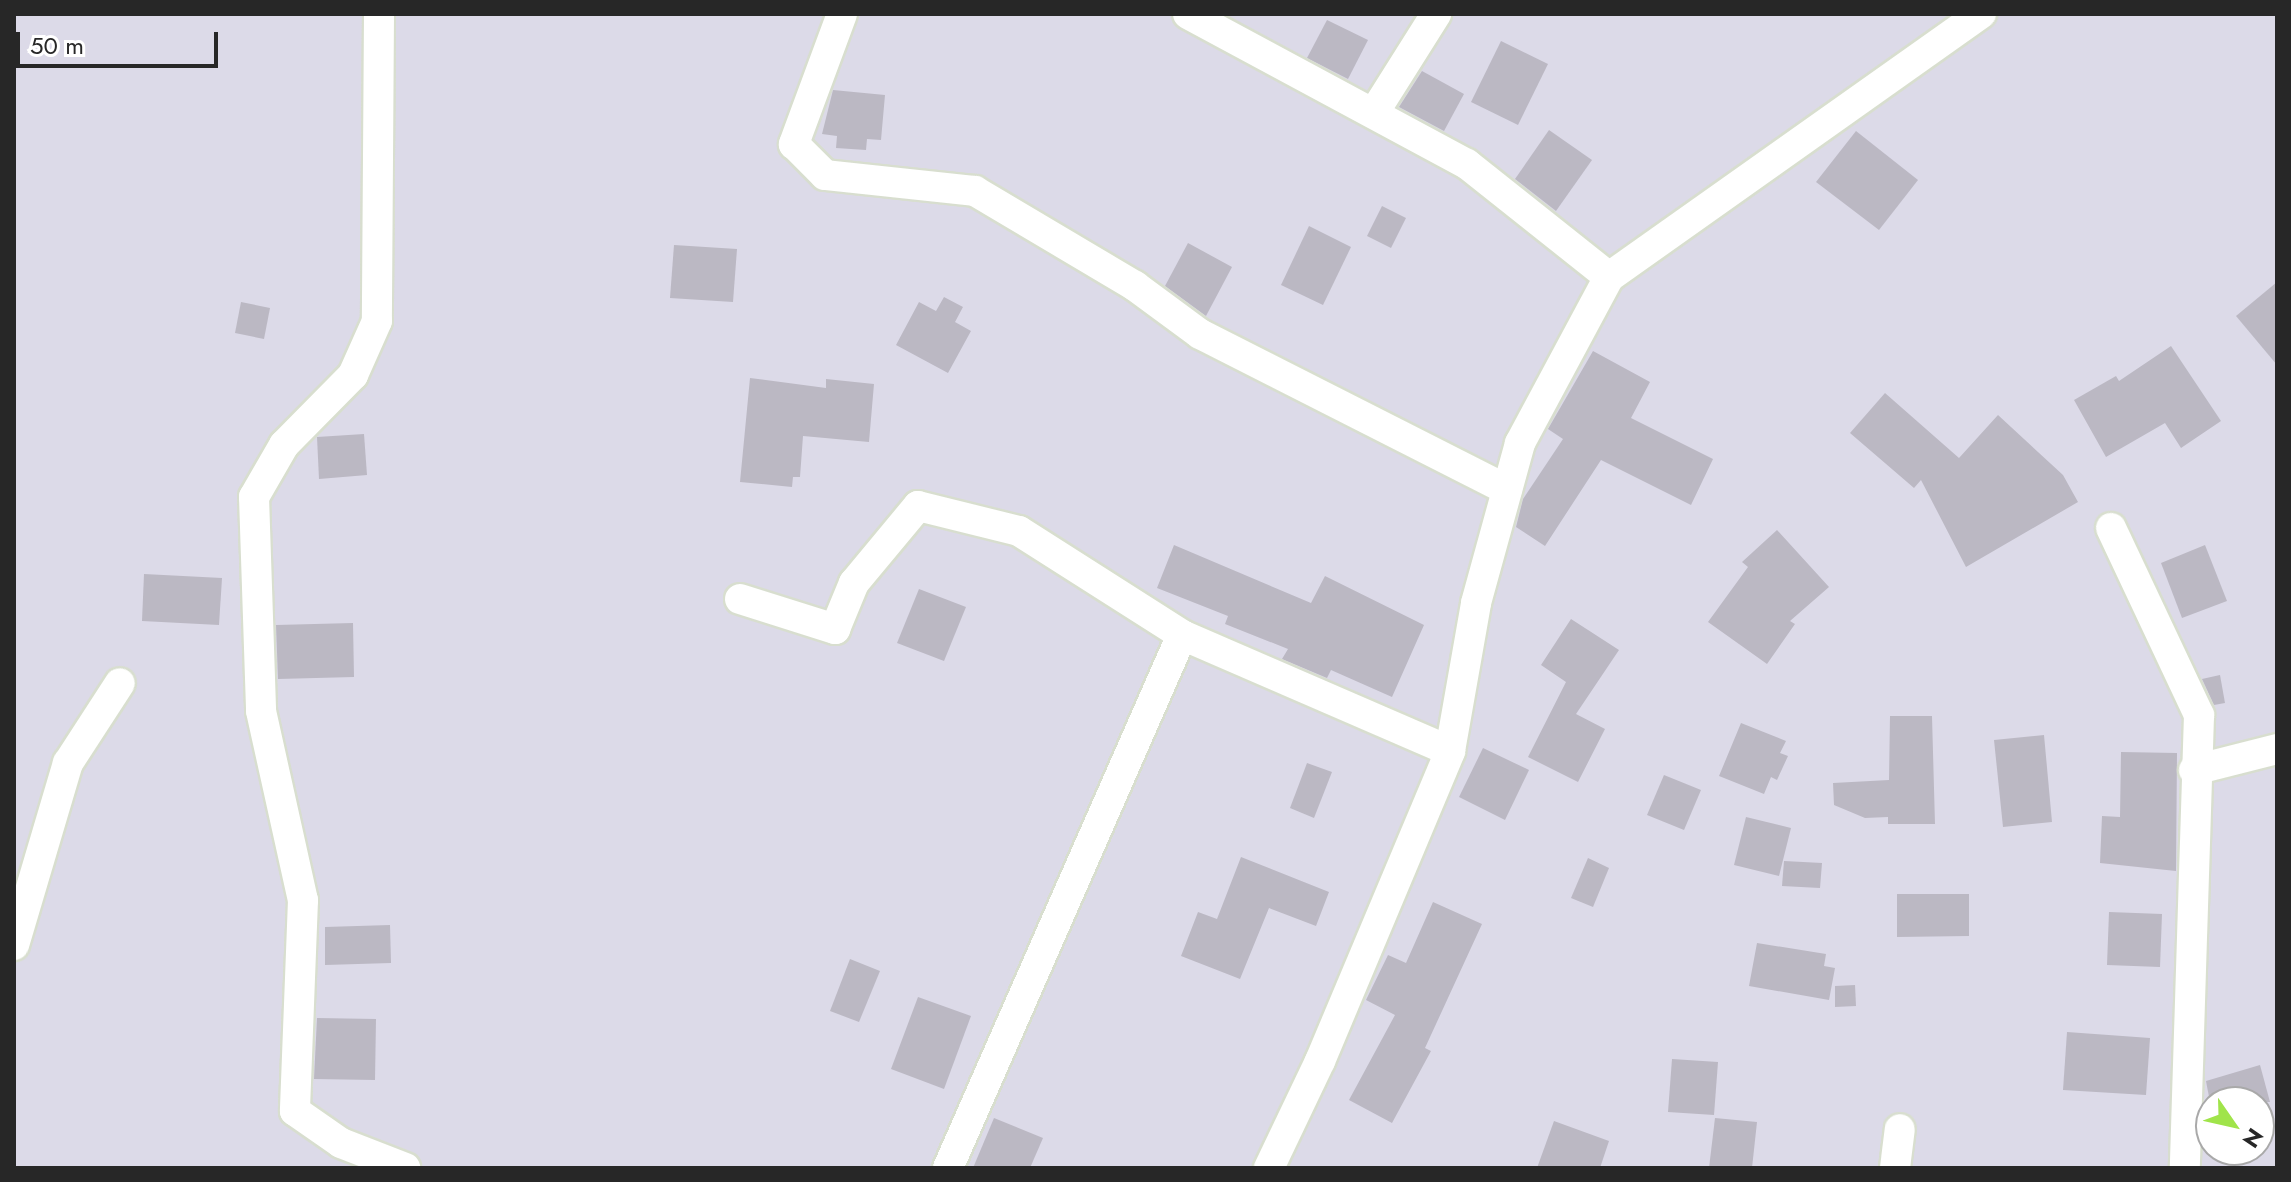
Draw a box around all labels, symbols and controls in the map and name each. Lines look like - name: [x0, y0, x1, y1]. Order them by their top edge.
- scale bar: [20, 16, 222, 66]
- text: 50 m: [30, 28, 84, 63]
- north arrow: [2195, 1086, 2275, 1166]
- text: N: [2235, 1122, 2271, 1154]

